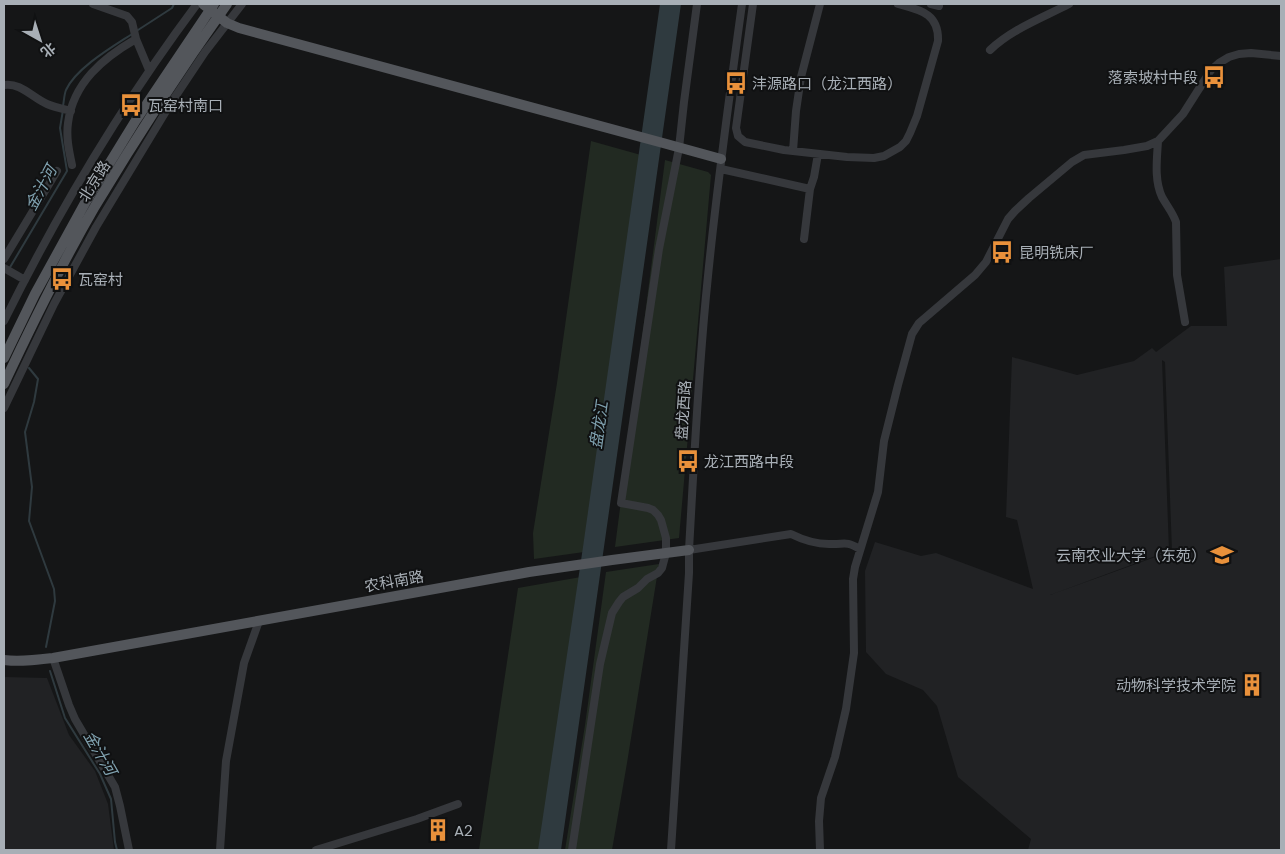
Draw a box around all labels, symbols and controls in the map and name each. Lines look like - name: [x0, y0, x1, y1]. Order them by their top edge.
- north arrow: [15, 15, 65, 65]
- text: 北: [36, 38, 60, 62]
- bus stop icon: 落索坡村中段: [1201, 64, 1227, 90]
- place label: 落索坡村中段: [1108, 67, 1198, 88]
- bus stop icon: 沣源路口（龙江西路）: [723, 70, 749, 96]
- place label: 沣源路口（龙江西路）: [752, 73, 902, 94]
- bus stop icon: 瓦窑村南口: [118, 92, 144, 118]
- place label: 瓦窑村南口: [148, 95, 223, 116]
- street label: 北京路: [73, 156, 115, 206]
- water label: 金汁河: [20, 159, 64, 215]
- bus stop icon: 昆明铣床厂: [989, 239, 1015, 265]
- place label: 昆明铣床厂: [1019, 242, 1094, 263]
- bus stop icon: 瓦窑村: [49, 266, 75, 292]
- place label: 瓦窑村: [78, 269, 123, 290]
- street label: 盘龙西路: [670, 379, 696, 441]
- water label: 盘龙江: [584, 398, 614, 450]
- bus stop icon: 龙江西路中段: [675, 448, 701, 474]
- place label: 龙江西路中段: [704, 451, 794, 472]
- school or university icon: 云南农业大学（东苑）: [1209, 542, 1235, 568]
- place label: 云南农业大学（东苑）: [1056, 545, 1206, 566]
- street label: 农科南路: [363, 565, 425, 597]
- building icon: 动物科学技术学院: [1239, 672, 1265, 698]
- place label: 动物科学技术学院: [1116, 675, 1236, 696]
- water label: 金汁河: [78, 726, 123, 782]
- building icon: A2: [425, 817, 451, 843]
- place label: A2: [454, 820, 473, 841]

